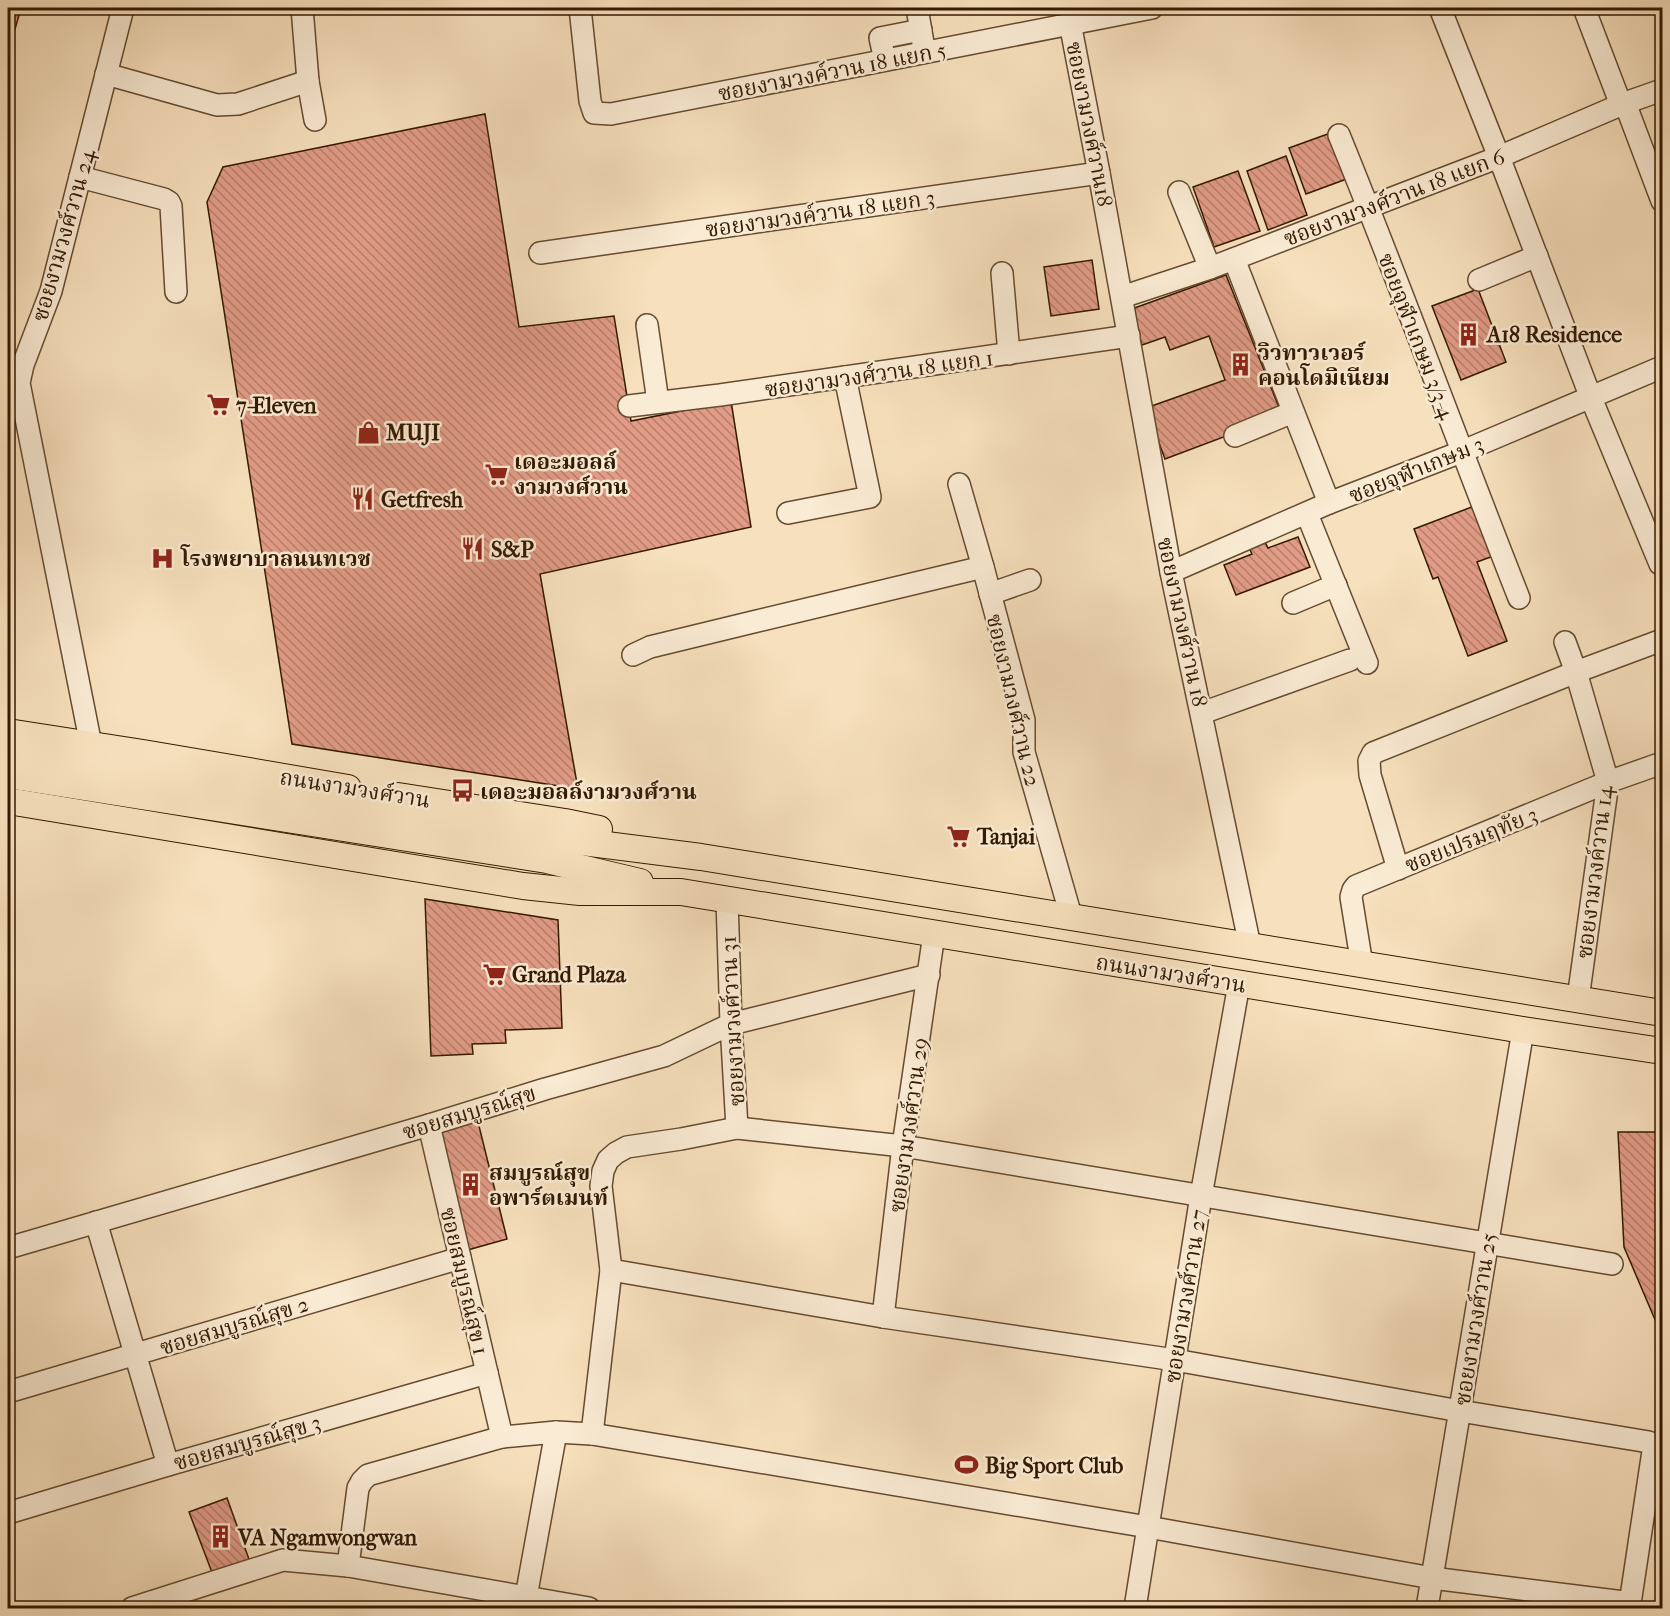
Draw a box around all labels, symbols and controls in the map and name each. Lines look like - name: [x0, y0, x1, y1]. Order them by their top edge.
- street label: ซอยงามวงค์วาน 18 แยก 5: [716, 37, 949, 107]
- street label: ซอยงามวงศ์วาน18: [1060, 39, 1118, 209]
- street label: ซอยงามวงศ์วาน 18 แยก 6: [1280, 144, 1509, 252]
- street label: ซอยงามวงศ์วาน 24: [27, 145, 101, 324]
- street label: ซอยงามวงค์วาน 18 แยก 3: [704, 185, 937, 243]
- street label: ซอยจุฬาเกษม 3/3-4: [1371, 250, 1460, 424]
- building icon: A18 Residence: [1456, 321, 1482, 347]
- place label: A18 Residence: [1485, 322, 1622, 348]
- place label: วิวทาวเวอร์ คอนโดมิเนียม: [1257, 340, 1390, 391]
- street label: ซอยงามวงศ์วาน 18 แยก 1: [763, 345, 995, 403]
- building icon: วิวทาวเวอร์ คอนโดมิเนียม: [1227, 352, 1253, 378]
- supermarket icon: 7-Eleven: [205, 392, 231, 418]
- place label: 7-Eleven: [235, 393, 317, 419]
- shop icon: MUJI: [355, 419, 381, 445]
- place label: MUJI: [385, 420, 440, 446]
- street label: ซอยจุฬาเกษม 3: [1345, 431, 1488, 510]
- place label: เดอะมอลล์ งามวงศ์วาน: [514, 449, 628, 500]
- supermarket icon: เดอะมอลล์ งามวงศ์วาน: [483, 461, 509, 487]
- restaurant icon: Getfresh: [350, 486, 376, 512]
- place label: Getfresh: [381, 487, 464, 513]
- street label: ซอยงามวงศ์วาน 18: [1151, 535, 1213, 709]
- restaurant icon: S&P: [460, 536, 486, 562]
- place label: S&P: [491, 537, 534, 563]
- place label: โรงพยาบาลนนทเวช: [180, 544, 371, 572]
- hospital icon: โรงพยาบาลนนทเวช: [150, 545, 176, 571]
- street label: ซอยงามวงศ์วาน 22: [981, 611, 1046, 789]
- street label: ถนนงามวงศ์วาน: [278, 764, 432, 814]
- bus stop icon: เดอะมอลล์งามวงศ์วาน: [449, 778, 475, 804]
- place label: เดอะมอลล์งามวงศ์วาน: [480, 779, 697, 805]
- street label: ซอยงามวงค์วาน 14: [1571, 783, 1619, 960]
- street label: ซอยเปรมฤทัย 3: [1401, 802, 1541, 878]
- supermarket icon: Tanjai: [946, 823, 972, 849]
- place label: Tanjai: [976, 824, 1036, 850]
- street label: ซอยงามวงศ์วาน 31: [716, 935, 750, 1107]
- street label: ถนนงามวงศ์วาน: [1094, 949, 1248, 999]
- supermarket icon: Grand Plaza: [481, 961, 507, 987]
- place label: Grand Plaza: [512, 962, 627, 988]
- street label: ซอยงามวงศ์วาน 29: [884, 1036, 934, 1214]
- street label: ซอยสมบูรณ์สุข: [399, 1080, 539, 1147]
- place label: สมบูรณ์สุข อพาร์ตเมนท์: [489, 1160, 609, 1211]
- building icon: สมบูรณ์สุข อพาร์ตเมนท์: [458, 1172, 484, 1198]
- street label: ซอยสมบูรณ์สุข 1: [433, 1205, 494, 1358]
- street label: ซอยงามวงศ์วาน 27: [1159, 1207, 1213, 1385]
- street label: ซอยงามวงศ์วาน 25: [1450, 1231, 1502, 1407]
- street label: ซอยสมบูรณ์สุข 2: [157, 1291, 312, 1362]
- street label: ซอยสมบูรณ์สุข 3: [171, 1410, 324, 1477]
- sports icon: Big Sport Club: [954, 1452, 980, 1478]
- place label: Big Sport Club: [985, 1453, 1124, 1479]
- building icon: VA Ngamwongwan: [207, 1524, 233, 1550]
- place label: VA Ngamwongwan: [237, 1525, 417, 1551]

